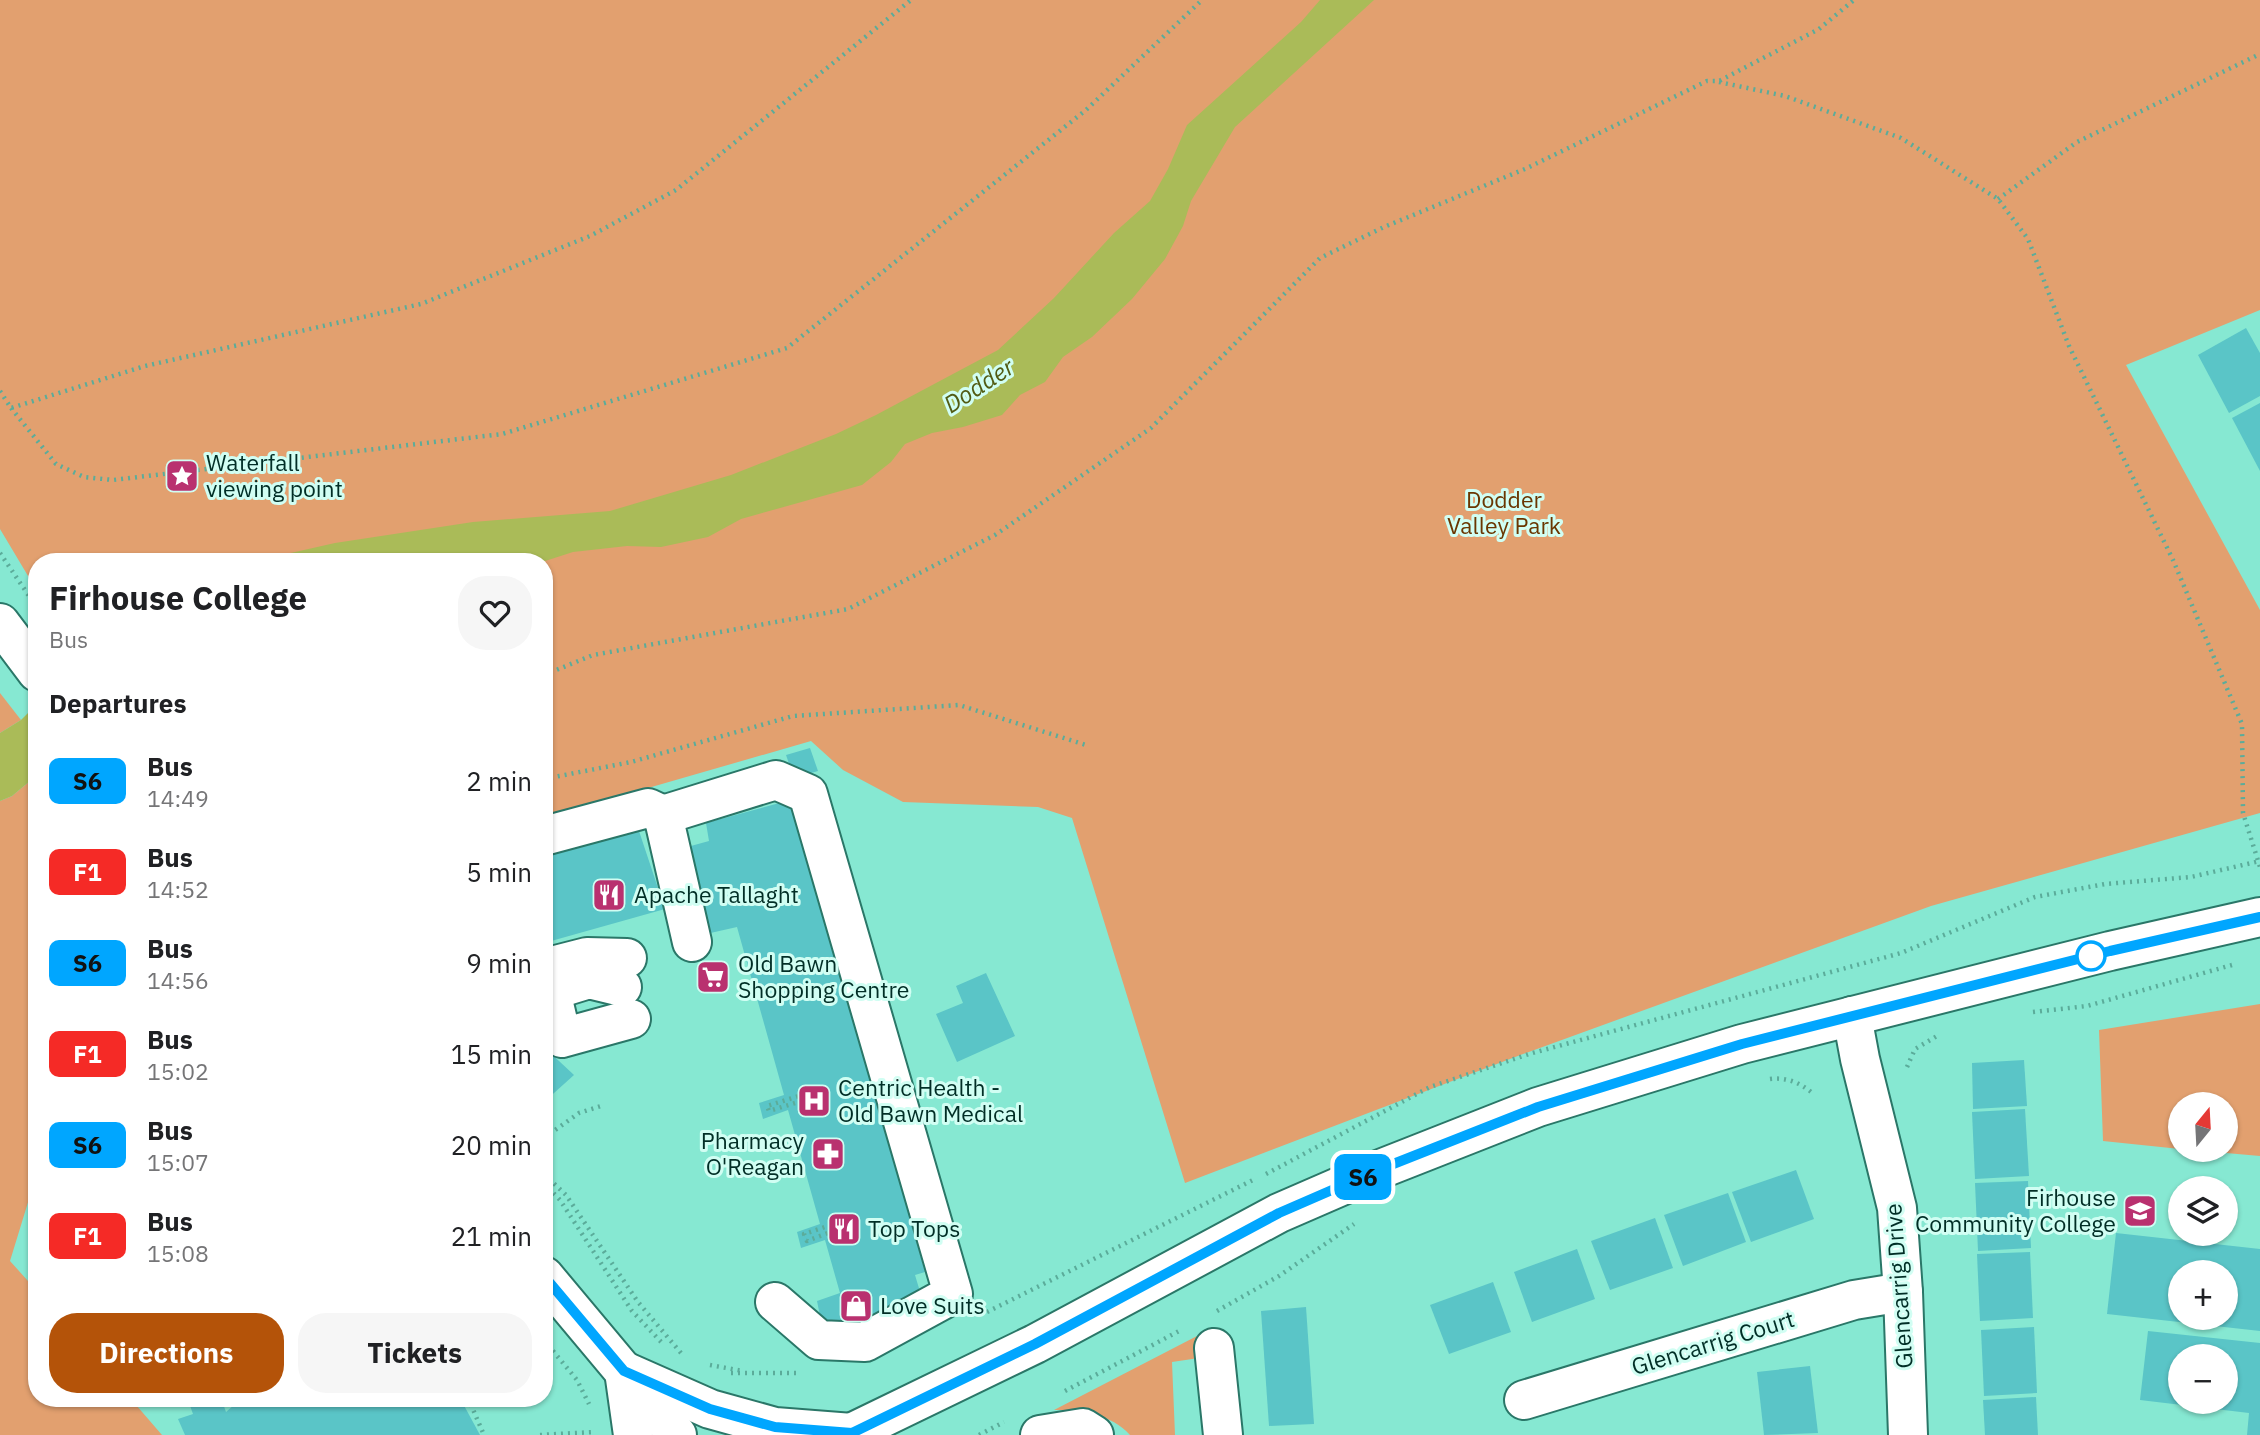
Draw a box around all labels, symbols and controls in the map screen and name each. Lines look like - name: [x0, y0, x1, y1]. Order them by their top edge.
- water label: Dodder: [937, 350, 1021, 420]
- place label: Waterfall viewing point: [206, 447, 343, 503]
- place icon: Waterfall viewing point: [163, 457, 201, 495]
- park label: Dodder Valley Park: [1447, 484, 1561, 540]
- text: Firhouse College: [49, 576, 307, 619]
- button: heart: [458, 576, 532, 650]
- text: Bus: [49, 624, 88, 654]
- text: Departures: [49, 686, 187, 720]
- text: Bus: [147, 749, 193, 783]
- text: 2 min: [466, 764, 532, 798]
- text: S6: [73, 765, 102, 797]
- text: 14:49: [147, 783, 209, 813]
- text: Bus: [147, 840, 193, 874]
- text: 5 min: [466, 855, 532, 889]
- text: F1: [73, 856, 102, 888]
- text: 14:52: [147, 874, 209, 904]
- restaurant icon: Apache Tallaght: [590, 876, 628, 914]
- place label: Apache Tallaght: [634, 879, 799, 909]
- text: Bus: [147, 931, 193, 965]
- unlabelled marker: [2076, 941, 2106, 971]
- text: 9 min: [466, 946, 532, 980]
- text: S6: [73, 947, 102, 979]
- place label: Old Bawn Shopping Centre: [738, 948, 909, 1004]
- supermarket icon: Old Bawn Shopping Centre: [694, 958, 732, 996]
- text: 14:56: [147, 965, 209, 995]
- text: Bus: [147, 1022, 193, 1056]
- text: 15 min: [451, 1037, 532, 1071]
- text: F1: [73, 1038, 102, 1070]
- text: 15:02: [147, 1056, 209, 1086]
- place label: Centric Health - Old Bawn Medical: [838, 1072, 1023, 1128]
- hospital icon: Centric Health - Old Bawn Medical: [795, 1082, 833, 1120]
- north arrow: [2168, 1092, 2238, 1162]
- map controls: [2168, 1092, 2238, 1414]
- text: Bus: [147, 1113, 193, 1147]
- place label: Pharmacy O'Reagan: [701, 1125, 805, 1181]
- text: 20 min: [451, 1128, 532, 1162]
- text: S6: [73, 1129, 102, 1161]
- pharmacy icon: Pharmacy O'Reagan: [809, 1135, 847, 1173]
- text: 15:07: [147, 1147, 209, 1177]
- line badge: S6: [1332, 1154, 1394, 1200]
- text: S6: [1348, 1161, 1378, 1193]
- button: layers: [2168, 1176, 2238, 1246]
- place label: Firhouse Community College: [1915, 1182, 2116, 1238]
- school or university icon: Firhouse Community College: [2121, 1192, 2159, 1230]
- street label: Glencarrig Drive: [1877, 1203, 1919, 1370]
- text: Bus: [147, 1204, 193, 1238]
- restaurant icon: Top Tops: [825, 1210, 863, 1248]
- place label: Top Tops: [868, 1213, 960, 1243]
- text: 21 min: [451, 1219, 532, 1253]
- text: F1: [73, 1220, 102, 1252]
- text: 15:08: [147, 1238, 209, 1268]
- button: +: [2168, 1260, 2238, 1330]
- shop icon: Love Suits: [837, 1287, 875, 1325]
- place label: Love Suits: [880, 1290, 985, 1320]
- street label: Glencarrig Court: [1628, 1303, 1798, 1381]
- button: Directions: [49, 1313, 284, 1393]
- button: Tickets: [298, 1313, 532, 1393]
- button: −: [2168, 1344, 2238, 1414]

